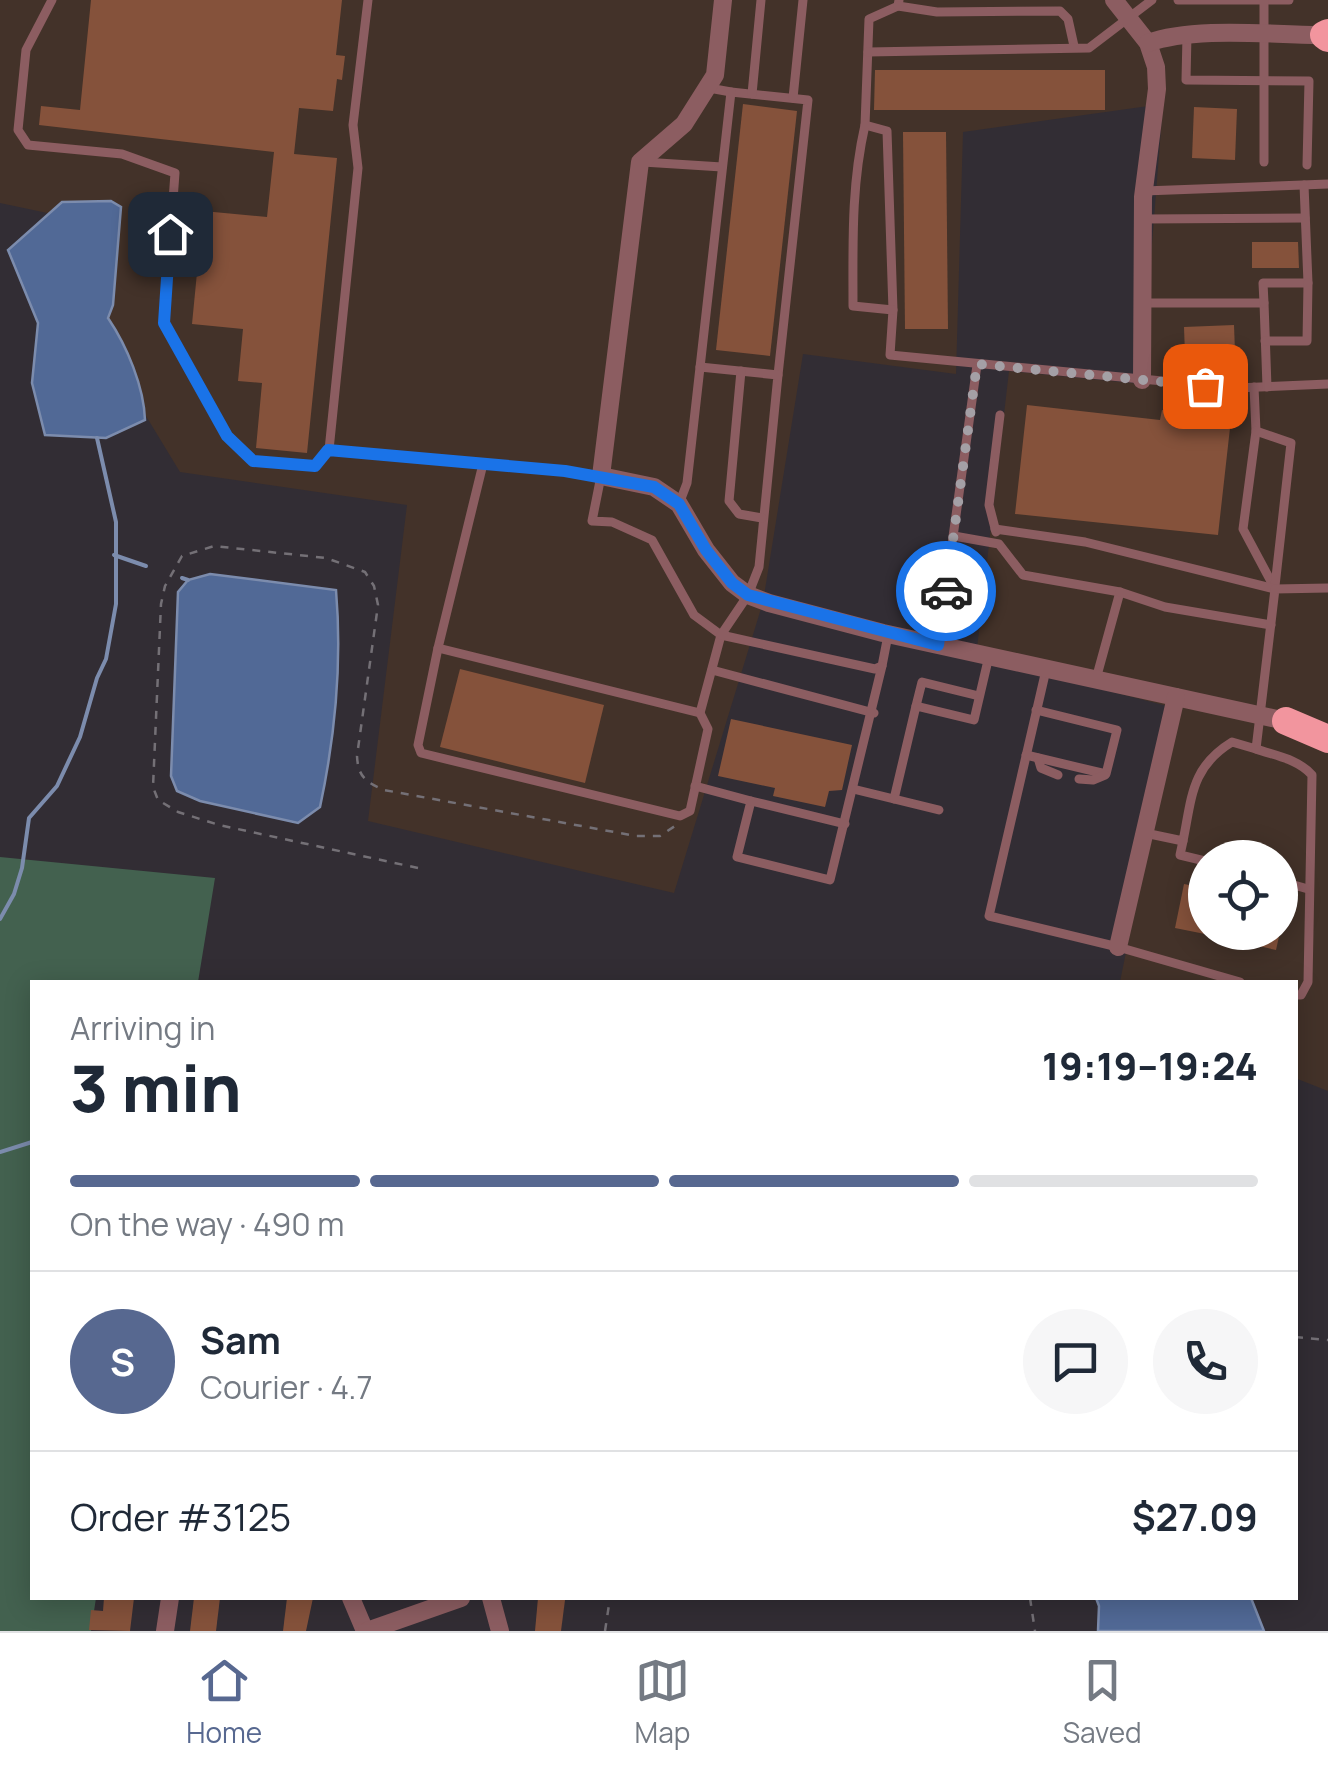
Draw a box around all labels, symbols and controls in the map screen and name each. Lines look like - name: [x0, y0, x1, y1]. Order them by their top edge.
- pin: [128, 192, 213, 277]
- icon: home: [143, 207, 198, 262]
- pin: [1163, 344, 1248, 429]
- icon: bag: [1178, 359, 1233, 414]
- courier: [896, 541, 996, 641]
- icon: car: [919, 564, 974, 619]
- map controls: [1188, 840, 1298, 950]
- button: locate: [1188, 840, 1298, 950]
- text: Arriving in: [70, 1006, 215, 1050]
- text: 19:19–19:24: [1042, 1039, 1258, 1091]
- text: 3 min: [70, 1043, 242, 1132]
- text: On the way · 490 m: [70, 1202, 344, 1246]
- button: chat: [1023, 1309, 1128, 1414]
- button: phone: [1153, 1309, 1258, 1414]
- text: Sam: [200, 1313, 281, 1365]
- text: S: [110, 1335, 135, 1387]
- text: Courier · 4.7: [200, 1365, 373, 1409]
- text: Order #3125: [70, 1490, 291, 1542]
- text: $27.09: [1132, 1490, 1258, 1542]
- tab: Home: [186, 1653, 262, 1751]
- tab: Map: [635, 1653, 690, 1751]
- tab: Saved: [1063, 1653, 1142, 1751]

